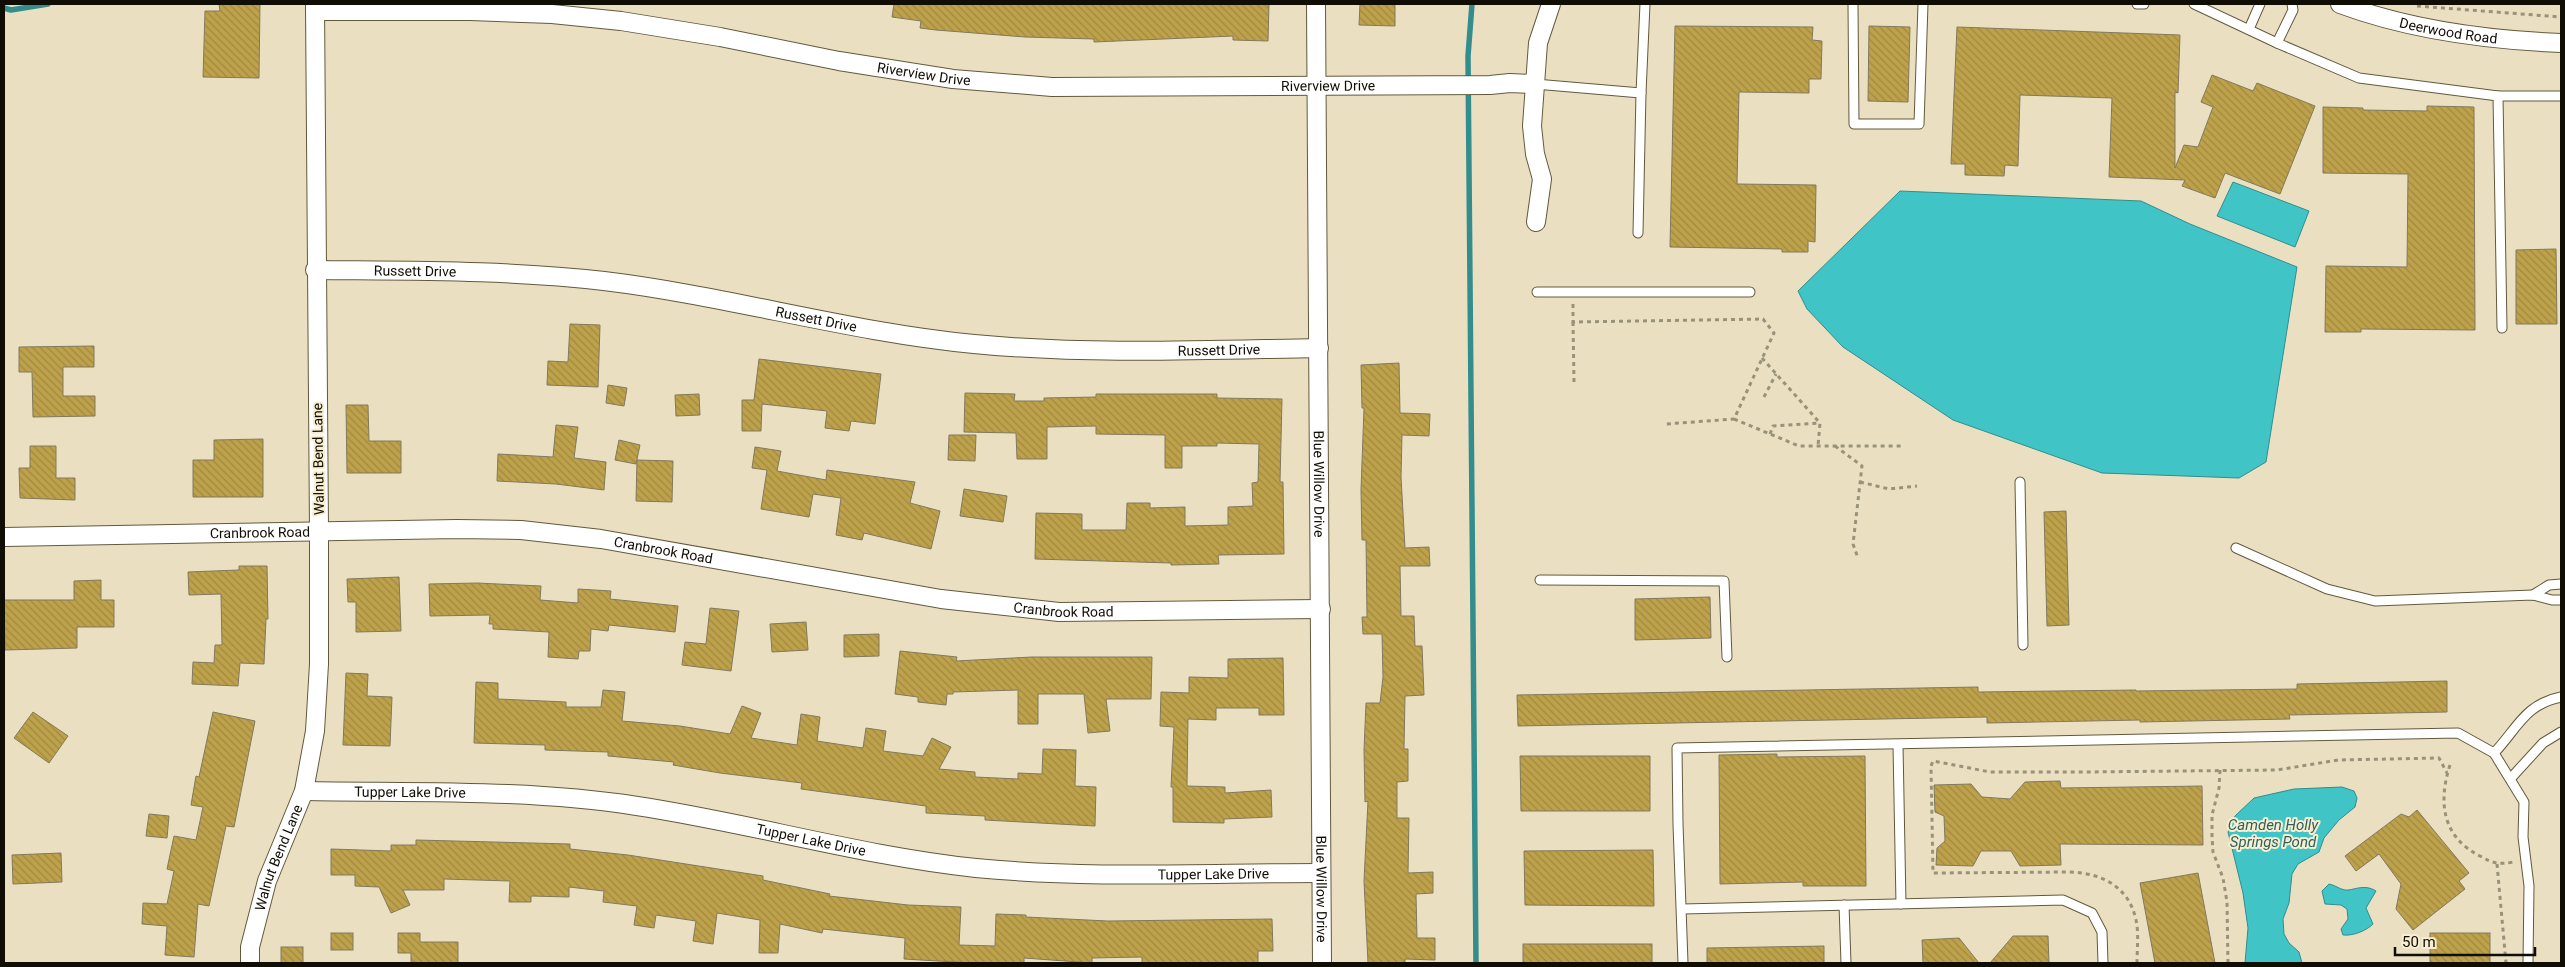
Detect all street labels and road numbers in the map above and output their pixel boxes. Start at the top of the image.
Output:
street label: Deerwood Road [2398,14,2498,46]
street label: Riverview Drive [876,59,971,88]
street label: Riverview Drive [1281,78,1375,94]
street label: Russett Drive [374,262,456,280]
street label: Russett Drive [774,303,858,335]
street label: Russett Drive [1178,341,1260,359]
street label: Walnut Bend Lane [309,403,327,515]
street label: Blue Willow Drive [1311,430,1327,537]
street label: Cranbrook Road [210,524,310,541]
street label: Cranbrook Road [613,533,714,567]
street label: Cranbrook Road [1013,599,1114,620]
street label: Tupper Lake Drive [354,784,466,801]
street label: Walnut Bend Lane [252,802,306,912]
street label: Tupper Lake Drive [755,821,867,859]
street label: Blue Willow Drive [1313,835,1330,942]
street label: Tupper Lake Drive [1158,865,1269,883]

